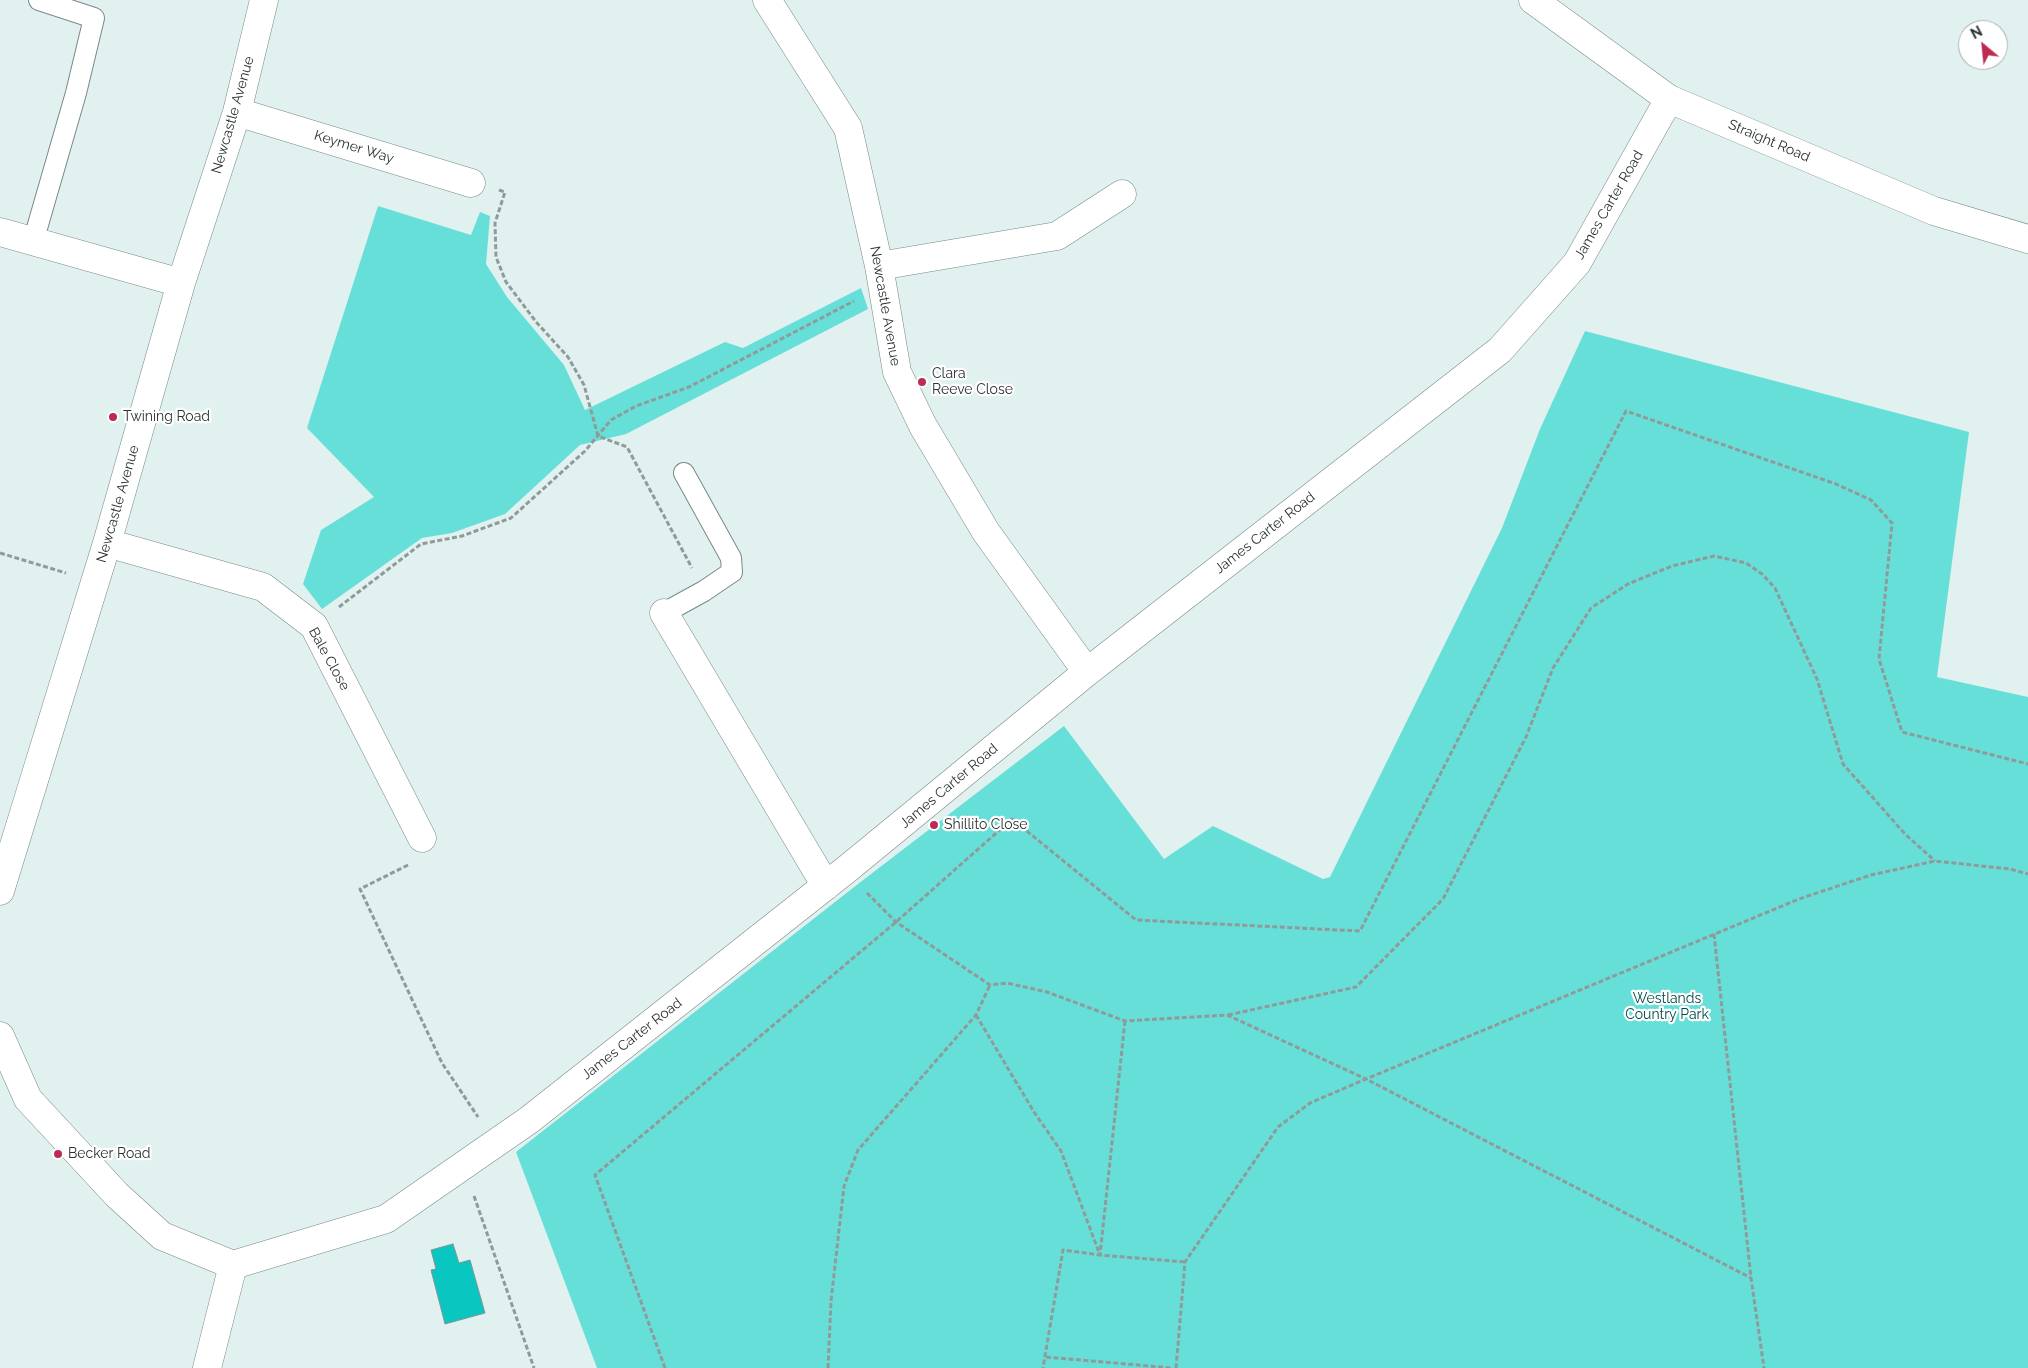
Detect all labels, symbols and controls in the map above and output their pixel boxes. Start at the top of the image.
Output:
north arrow [1958,20,2008,70]
text: N [1968,23,1985,42]
street label: Newcastle Avenue [208,54,258,176]
street label: Straight Road [1726,116,1812,166]
street label: Keymer Way [312,127,396,167]
street label: James Carter Road [1571,148,1647,262]
street label: Newcastle Avenue [866,245,904,367]
place label: Clara Reeve Close [932,366,1013,398]
marker: Clara Reeve Close [916,376,928,388]
place label: Twining Road [123,409,210,425]
marker: Twining Road [107,411,119,423]
street label: Newcastle Avenue [93,443,143,565]
street label: James Carter Road [1211,489,1319,577]
street label: Bale Close [305,625,353,693]
street label: James Carter Road [897,740,1001,832]
place label: Shillito Close [944,817,1028,833]
marker: Shillito Close [928,819,940,831]
park label: Westlands Country Park [1625,991,1709,1024]
street label: James Carter Road [578,995,686,1083]
place label: Becker Road [68,1146,151,1162]
marker: Becker Road [52,1148,64,1160]

